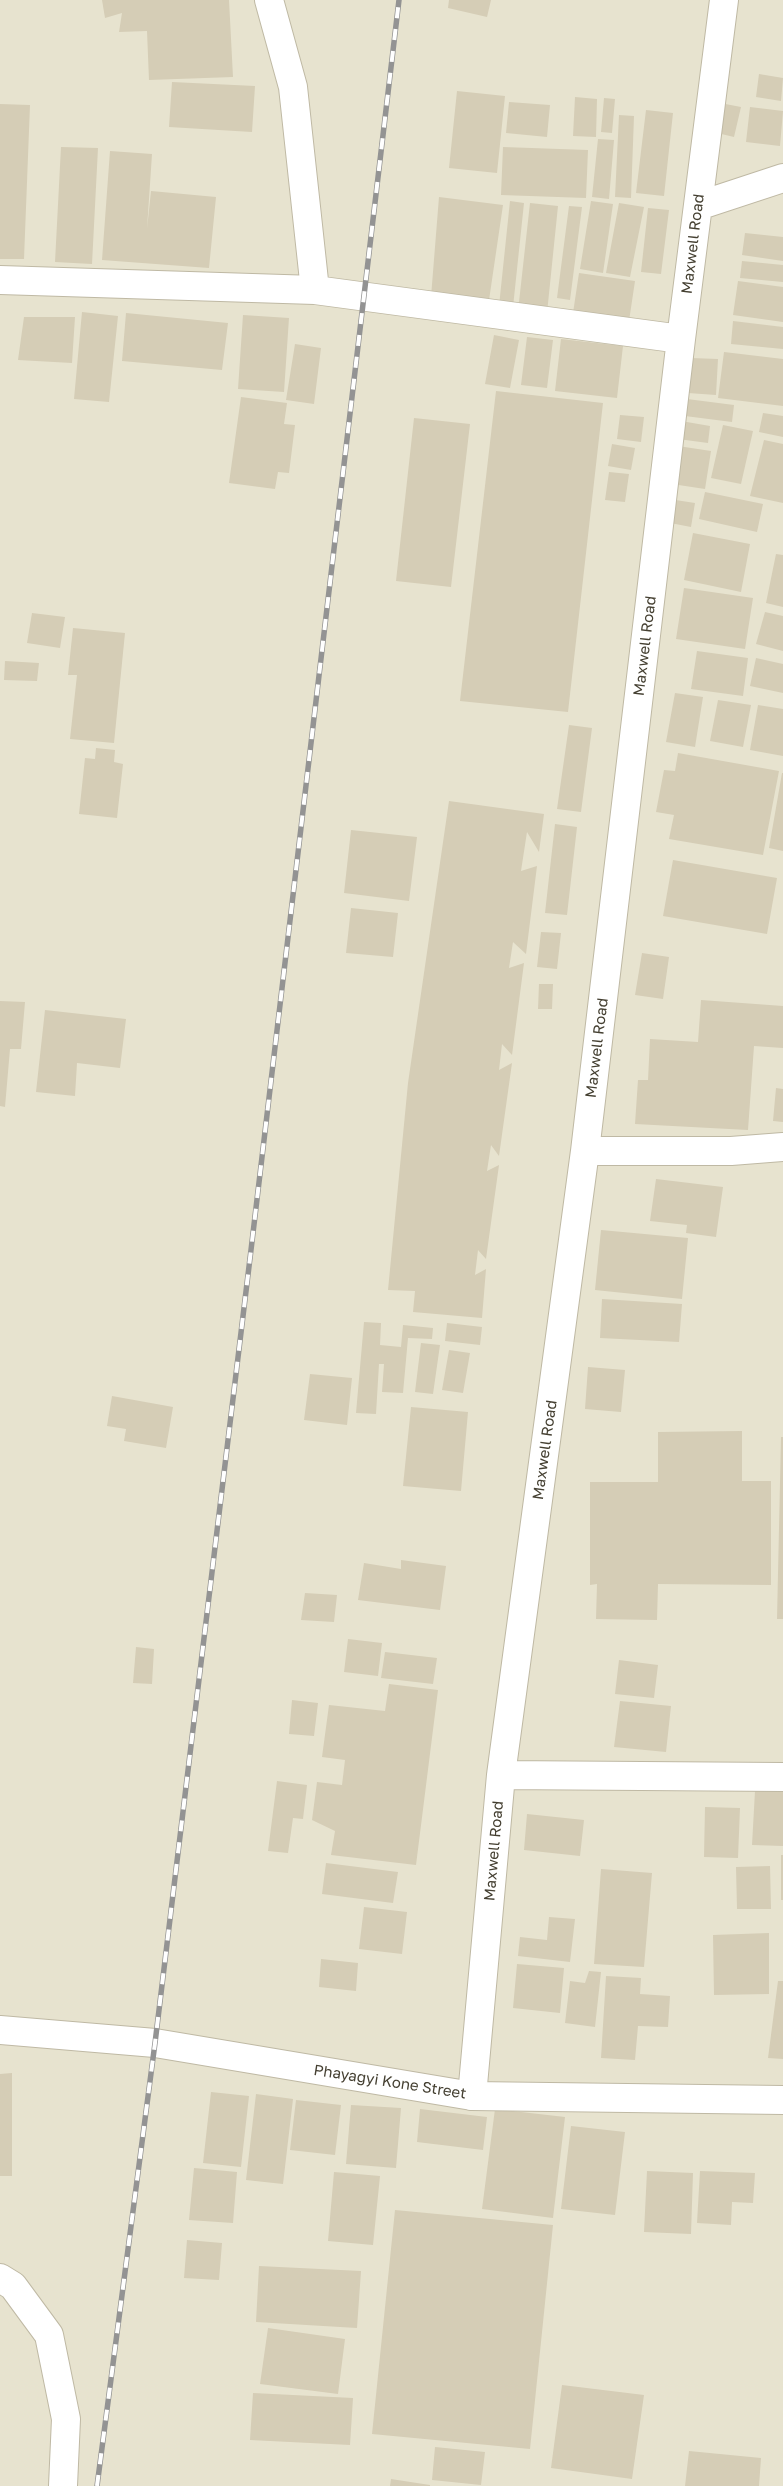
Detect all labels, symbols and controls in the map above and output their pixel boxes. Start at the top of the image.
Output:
street label: Maxwell Road [678,193,708,295]
street label: Maxwell Road [630,595,660,697]
street label: Maxwell Road [582,997,612,1099]
street label: Maxwell Road [529,1399,561,1501]
street label: Maxwell Road [481,1800,507,1902]
street label: Phayagyi Kone Street [312,2061,468,2103]

